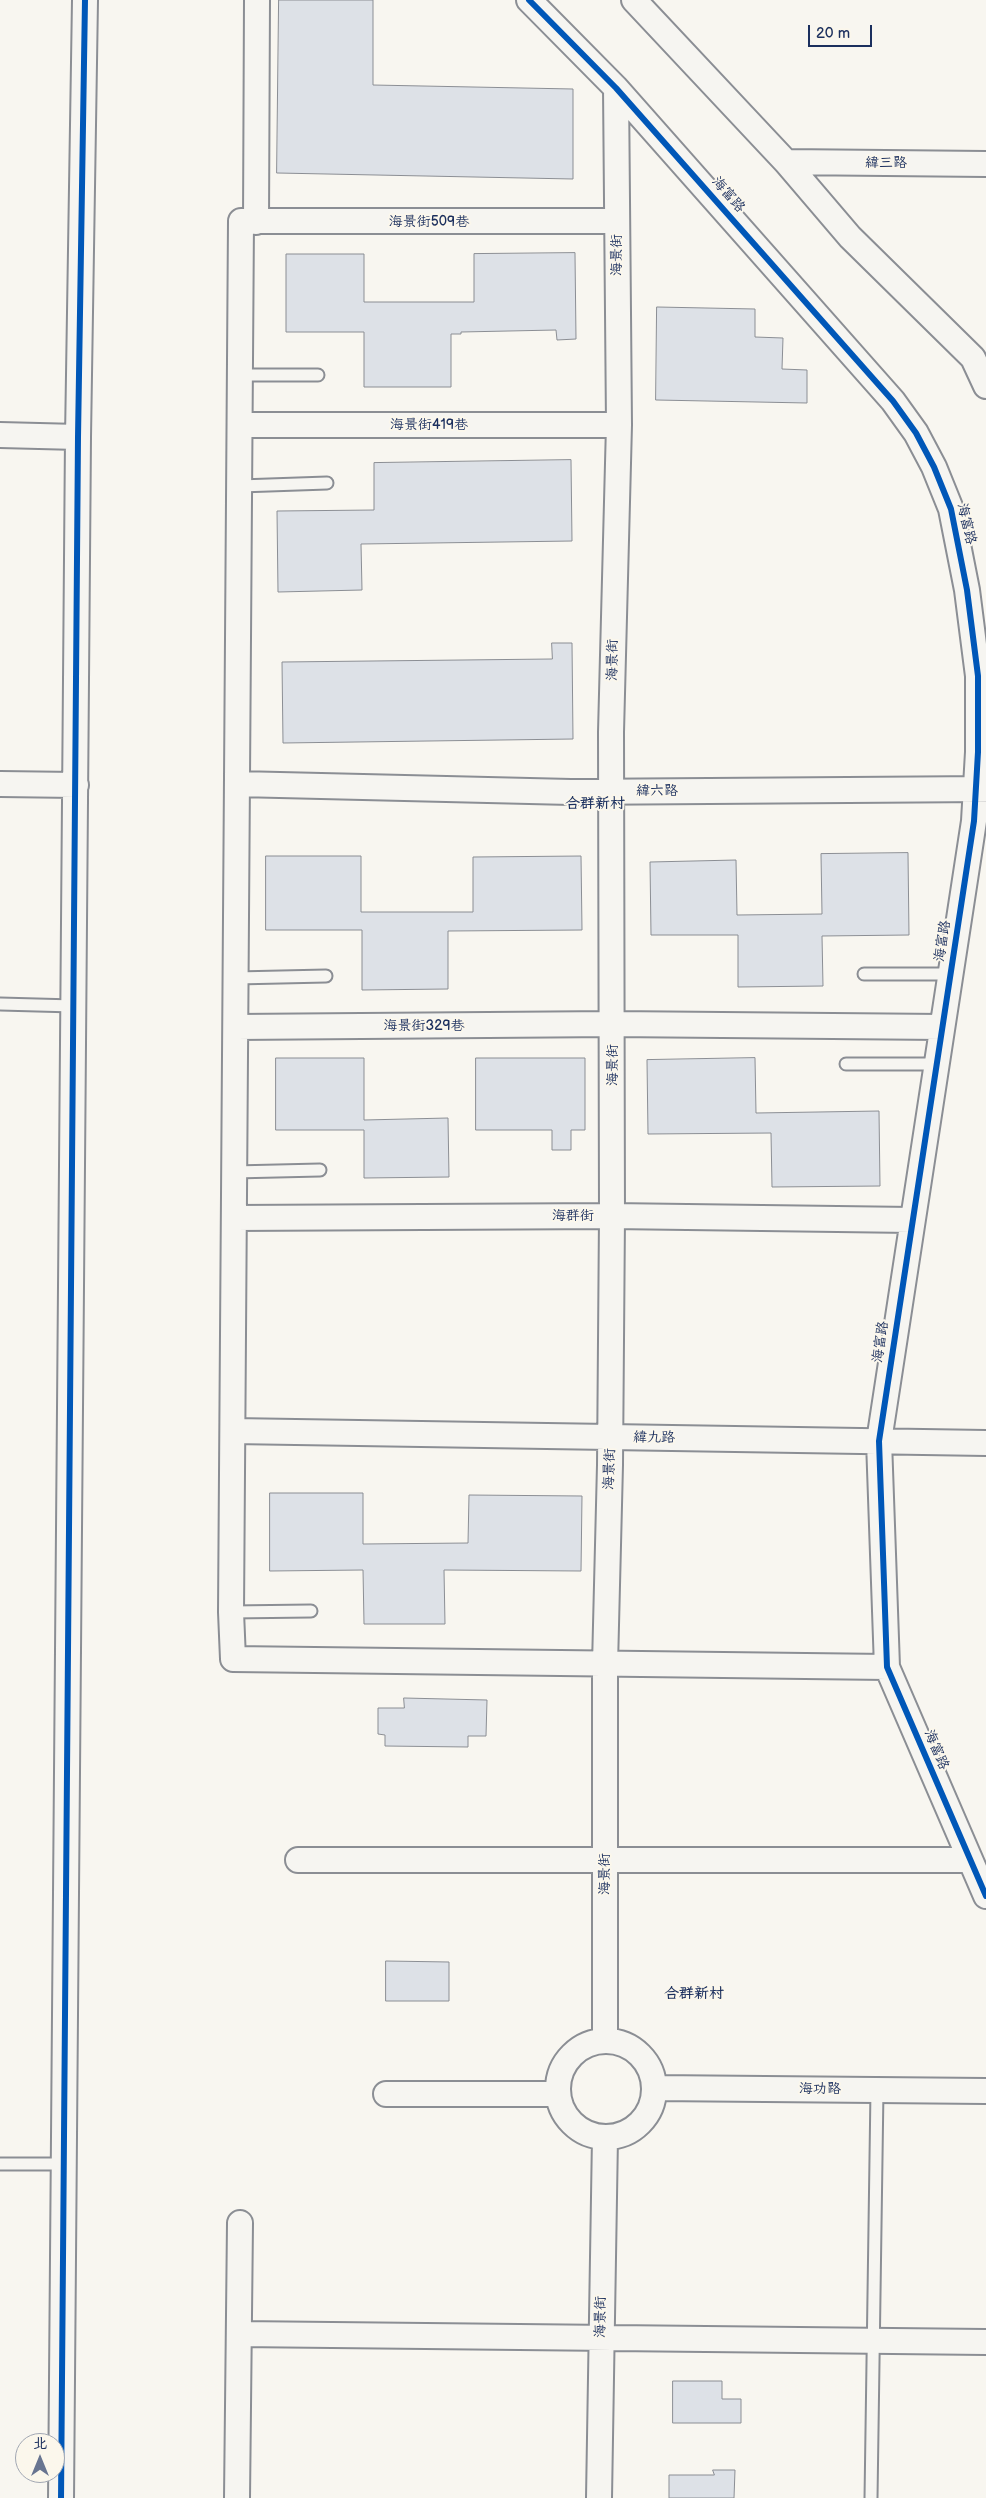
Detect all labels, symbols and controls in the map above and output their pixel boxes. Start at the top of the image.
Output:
scale bar [811,15,875,47]
text: 20 m [816,24,850,43]
street label: 緯三路 [865,155,907,171]
street label: 海富路 [708,174,748,216]
street label: 海景街509巷 [389,214,469,230]
street label: 海景街 [609,234,625,276]
street label: 海景街419巷 [390,417,468,433]
street label: 海富路 [953,502,979,546]
street label: 海景街 [604,639,622,681]
street label: 緯六路 [636,783,678,799]
district label: 合群新村 [565,795,625,813]
street label: 海富路 [931,919,955,963]
street label: 海景街329巷 [384,1018,464,1034]
street label: 海景街 [605,1044,621,1086]
street label: 海群街 [552,1208,594,1224]
street label: 海富路 [870,1320,892,1364]
street label: 緯九路 [633,1429,675,1447]
street label: 海景街 [601,1448,619,1490]
street label: 海富路 [920,1727,952,1773]
street label: 海景街 [597,1853,613,1895]
district label: 合群新村 [664,1985,724,2003]
street label: 海功路 [799,2081,841,2097]
street label: 海景街 [592,2296,610,2338]
north arrow [15,2433,65,2483]
text: 北 [33,2435,47,2452]

